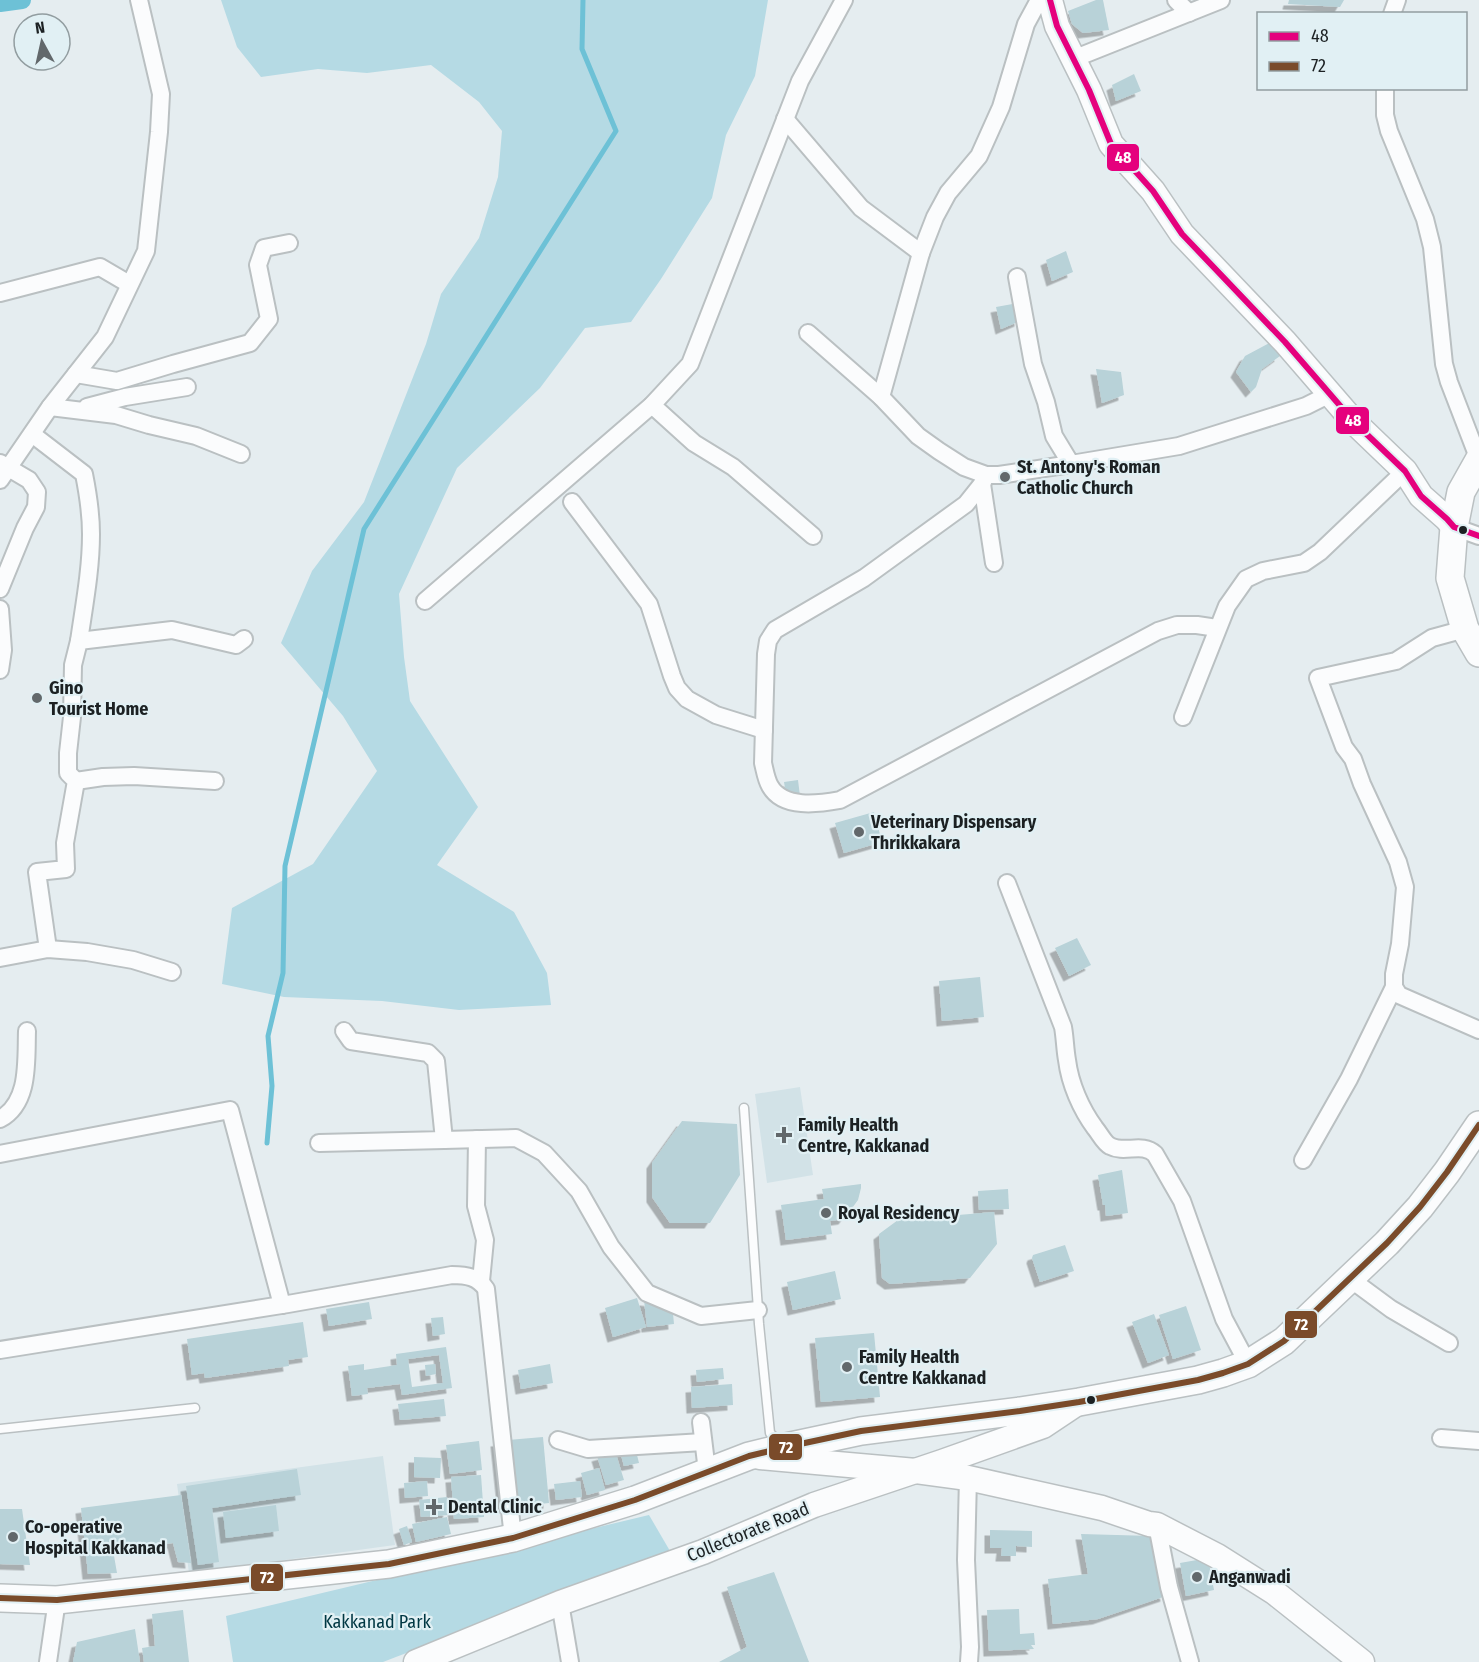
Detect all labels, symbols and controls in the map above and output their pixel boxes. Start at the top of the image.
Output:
north arrow [12,12,72,72]
legend [1257,12,1467,90]
text: N [34,18,46,38]
text: 48 [1311,25,1329,47]
text: 72 [1311,55,1326,77]
line badge: 48 [1106,143,1140,172]
text: 48 [1115,148,1132,167]
line badge: 48 [1335,406,1370,435]
text: 48 [1345,411,1362,430]
place label: St. Antony's Roman Catholic Church [1017,456,1160,499]
marker: St. Antony's Roman Catholic Church [998,470,1012,484]
unlabelled marker [1457,524,1469,536]
place label: Gino Tourist Home [49,677,148,720]
marker: Gino Tourist Home [30,691,44,705]
place label: Veterinary Dispensary Thrikkakara [870,811,1037,854]
marker: Veterinary Dispensary Thrikkakara [852,825,866,839]
place label: Family Health Centre, Kakkanad [798,1114,929,1157]
marker: Family Health Centre, Kakkanad [775,1126,793,1144]
place label: Royal Residency [838,1202,960,1224]
marker: Royal Residency [819,1206,833,1220]
line badge: 72 [1284,1310,1318,1339]
text: 72 [1294,1315,1309,1334]
place label: Family Health Centre Kakkanad [859,1346,986,1389]
marker: Family Health Centre Kakkanad [840,1360,854,1374]
unlabelled marker [1085,1394,1097,1406]
line badge: 72 [768,1433,803,1461]
text: 72 [779,1438,794,1457]
place label: Dental Clinic [448,1496,542,1518]
street label: Collectorate Road [684,1497,812,1567]
marker: Dental Clinic [425,1498,443,1516]
place label: Co-operative Hospital Kakkanad [25,1516,166,1559]
marker: Co-operative Hospital Kakkanad [6,1530,20,1544]
line badge: 72 [250,1563,284,1592]
place label: Anganwadi [1208,1566,1291,1588]
text: 72 [260,1568,275,1587]
marker: Anganwadi [1190,1570,1204,1584]
park label: Kakkanad Park [323,1611,431,1633]

